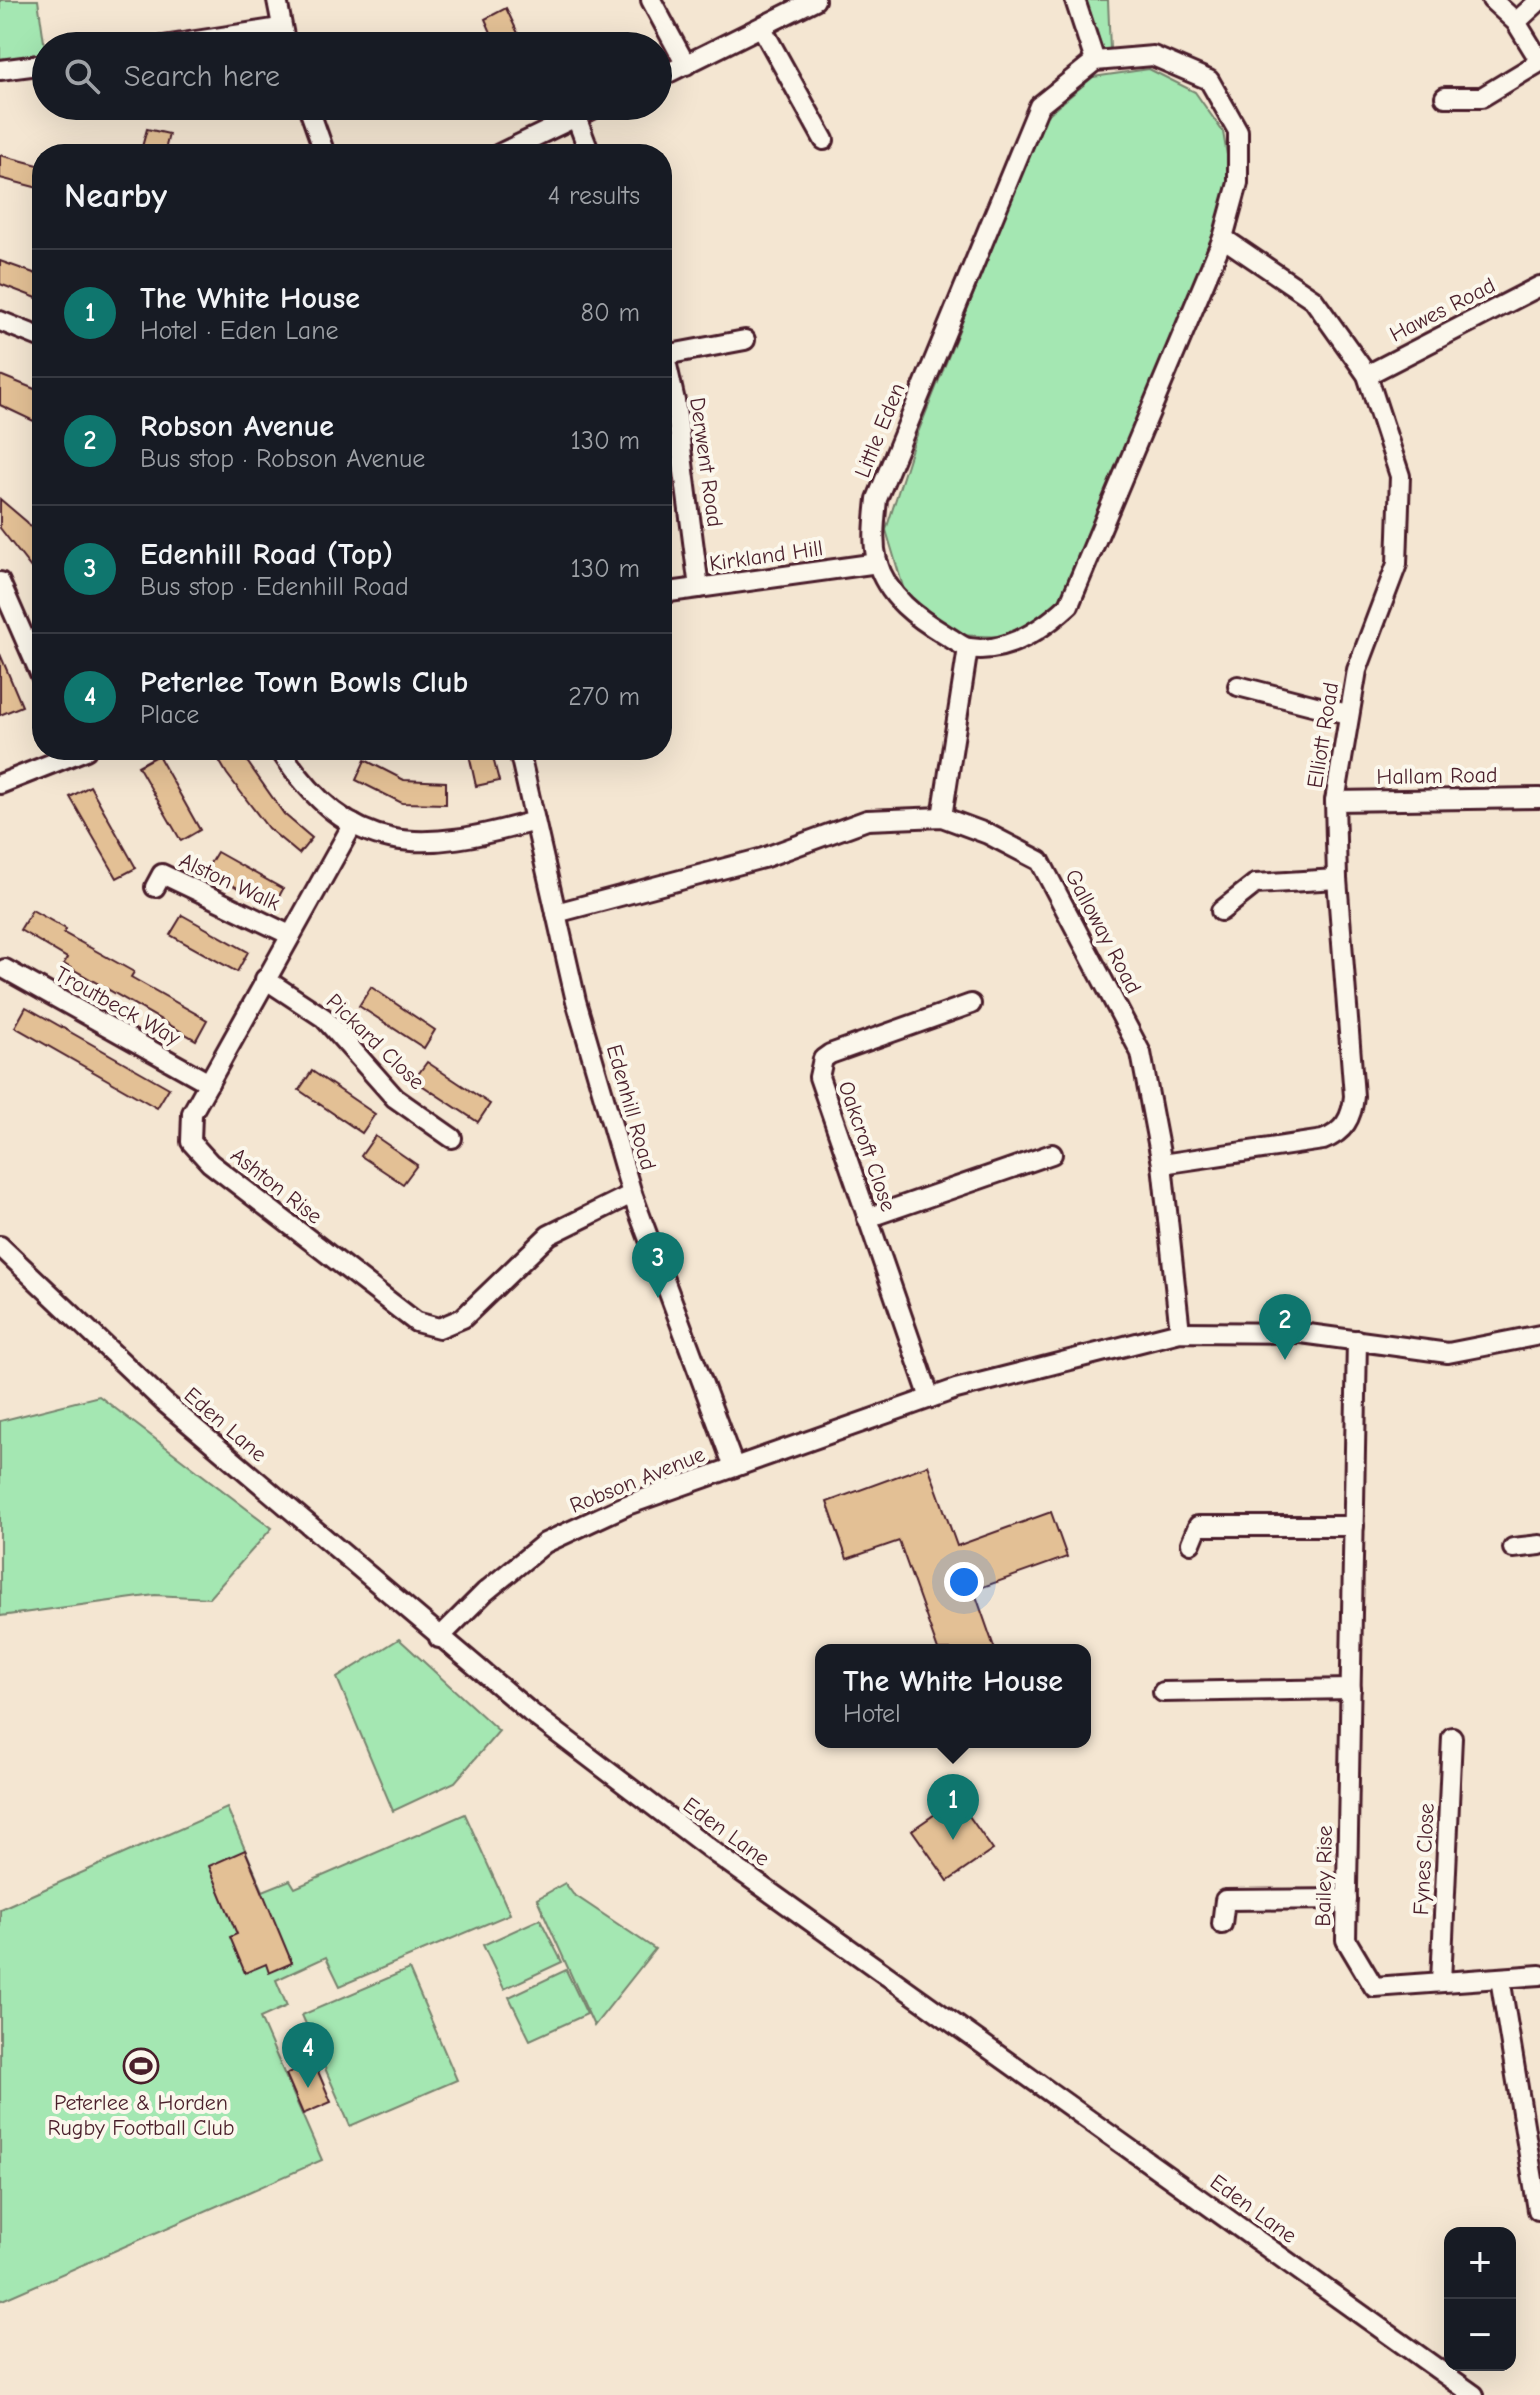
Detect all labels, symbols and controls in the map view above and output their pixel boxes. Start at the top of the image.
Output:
search box [32,32,672,120]
icon: search [60,54,104,98]
text: Search here [124,59,280,94]
text: Nearby [64,176,167,216]
text: 4 results [548,181,640,211]
street label: Hawes Road [1385,272,1500,348]
text: The White House [140,281,360,316]
text: 1 [85,298,95,328]
text: 80 m [581,298,640,328]
text: Hotel · Eden Lane [140,316,339,346]
street label: Little Eden [849,379,911,482]
street label: Derwent Road [684,396,728,529]
text: Robson Avenue [140,409,334,444]
text: 2 [84,426,96,456]
text: 130 m [571,426,640,456]
text: Bus stop · Robson Avenue [140,444,425,474]
street label: Kirkland Hill [708,535,825,577]
text: Edenhill Road (Top) [140,537,393,572]
text: 3 [84,554,96,584]
text: 130 m [571,554,640,584]
text: Bus stop · Edenhill Road [140,572,409,602]
text: Peterlee Town Bowls Club [140,665,468,700]
street label: Elliott Road [1302,680,1344,790]
text: 4 [84,682,96,712]
text: 270 m [568,682,640,712]
text: Place [140,700,199,730]
street label: Hallam Road [1376,762,1498,790]
street label: Alston Walk [175,847,284,917]
street label: Galloway Road [1059,865,1147,998]
street label: Troutbeck Way [50,961,185,1051]
street label: Pickard Close [321,988,430,1095]
street label: Edenhill Road [601,1042,661,1173]
street label: Oakcroft Close [833,1078,901,1215]
street label: Ashton Rise [226,1142,327,1230]
pin: 3 [632,1232,684,1298]
pin: 2 [1259,1294,1311,1360]
street label: Eden Lane [179,1382,272,1468]
street label: Robson Avenue [566,1441,709,1519]
your location [944,1562,984,1602]
popup [815,1644,1091,1748]
text: The White House [843,1664,1063,1699]
text: Hotel [843,1699,901,1729]
pin: 1 [927,1774,979,1840]
street label: Eden Lane [678,1792,775,1872]
street label: Fynes Close [1408,1802,1440,1916]
street label: Bailey Rise [1310,1825,1338,1927]
pin: 4 [282,2022,334,2088]
sports icon: Peterlee & Horden Rugby Football Club [122,2047,160,2085]
place label: Peterlee & Horden Rugby Football Club [47,2090,235,2141]
street label: Eden Lane [1205,2169,1302,2249]
map controls [1444,2227,1516,2371]
button: + [1444,2227,1516,2299]
button: − [1444,2299,1516,2371]

